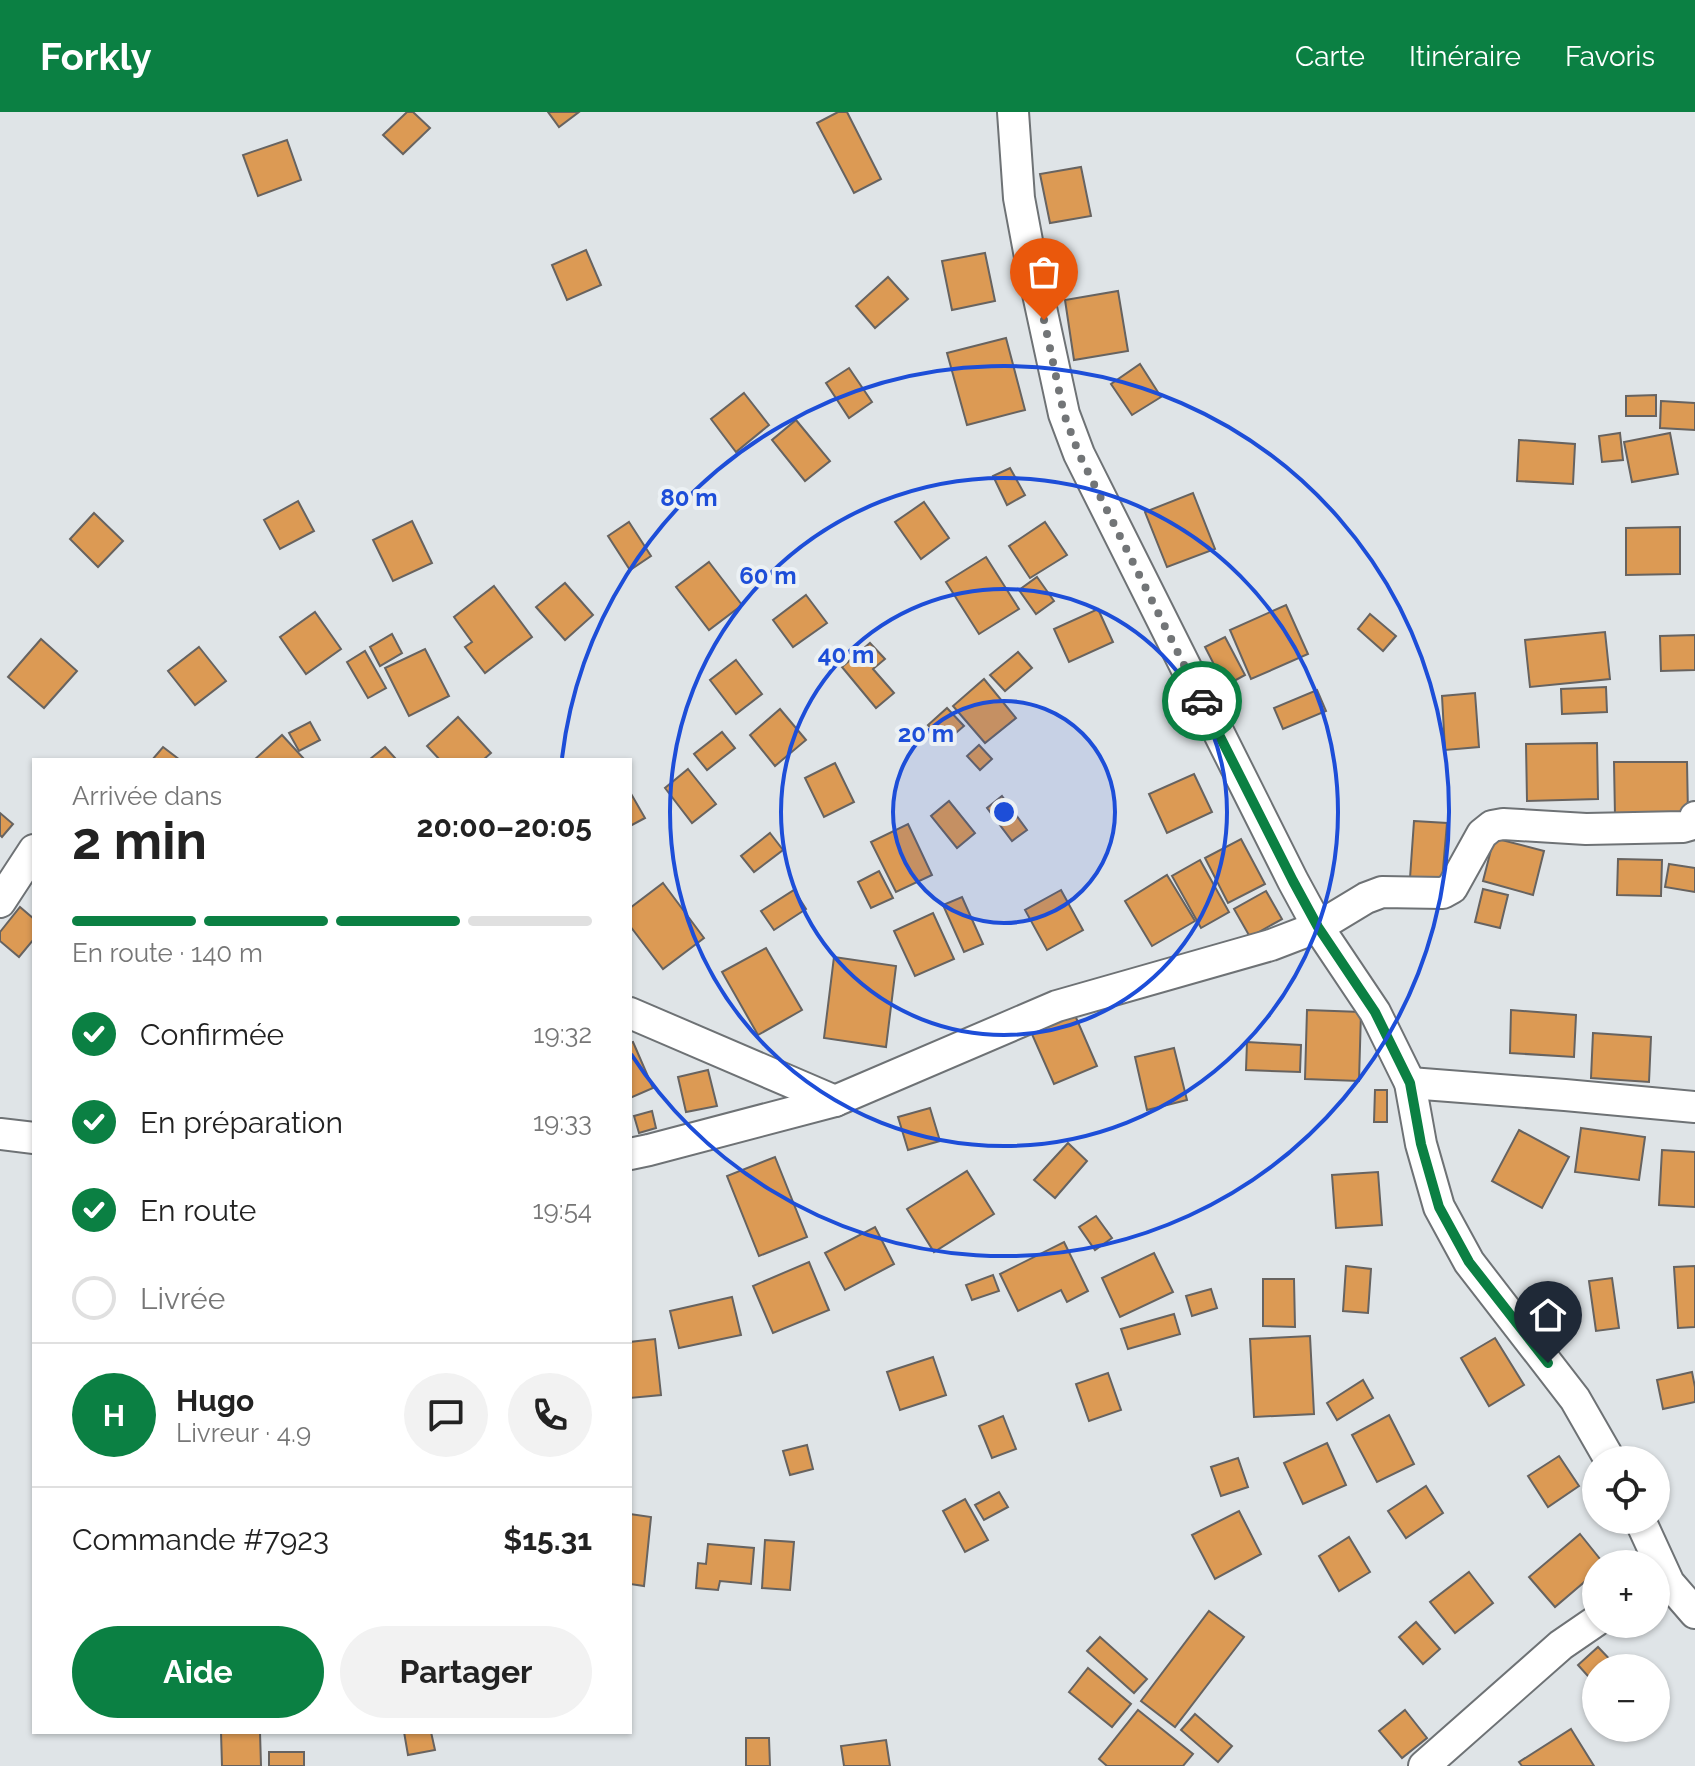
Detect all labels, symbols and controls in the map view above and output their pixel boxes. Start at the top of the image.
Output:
text: Forkly [40,34,152,79]
text: Carte [1295,40,1365,73]
text: Itinéraire [1409,40,1521,73]
text: Favoris [1565,40,1655,73]
pin [1010,238,1078,320]
icon: bag [1022,250,1066,294]
text: 80 m [660,483,718,512]
text: 60 m [739,561,797,590]
text: 40 m [818,640,874,669]
courier [1162,661,1242,741]
icon: car [1180,679,1224,723]
text: 20 m [898,719,954,748]
text: Arrivée dans [72,781,222,811]
centre of rings [990,798,1018,826]
text: 20:00–20:05 [417,809,592,844]
text: 2 min [72,810,207,871]
text: En route · 140 m [72,938,263,968]
icon: check [72,1012,116,1056]
text: Confirmée [140,1017,284,1052]
text: 19:32 [533,1019,592,1049]
icon: check [72,1100,116,1144]
text: En préparation [140,1105,343,1140]
text: 19:33 [533,1107,592,1137]
icon: check [72,1188,116,1232]
text: En route [140,1193,256,1228]
text: 19:54 [532,1195,592,1225]
text: Livrée [140,1281,225,1316]
pin [1514,1281,1582,1363]
icon: home [1526,1293,1570,1337]
button: chat [404,1373,488,1457]
button: phone [508,1373,592,1457]
text: Hugo [176,1383,254,1418]
text: H [103,1398,125,1433]
text: Livreur · 4.9 [176,1418,311,1448]
map controls [1582,1446,1670,1742]
button: locate [1582,1446,1670,1534]
text: Commande #7923 [72,1522,329,1557]
text: $15.31 [503,1522,592,1557]
button: + [1582,1550,1670,1638]
button: Aide [72,1626,324,1718]
button: Partager [340,1626,592,1718]
button: − [1582,1654,1670,1742]

